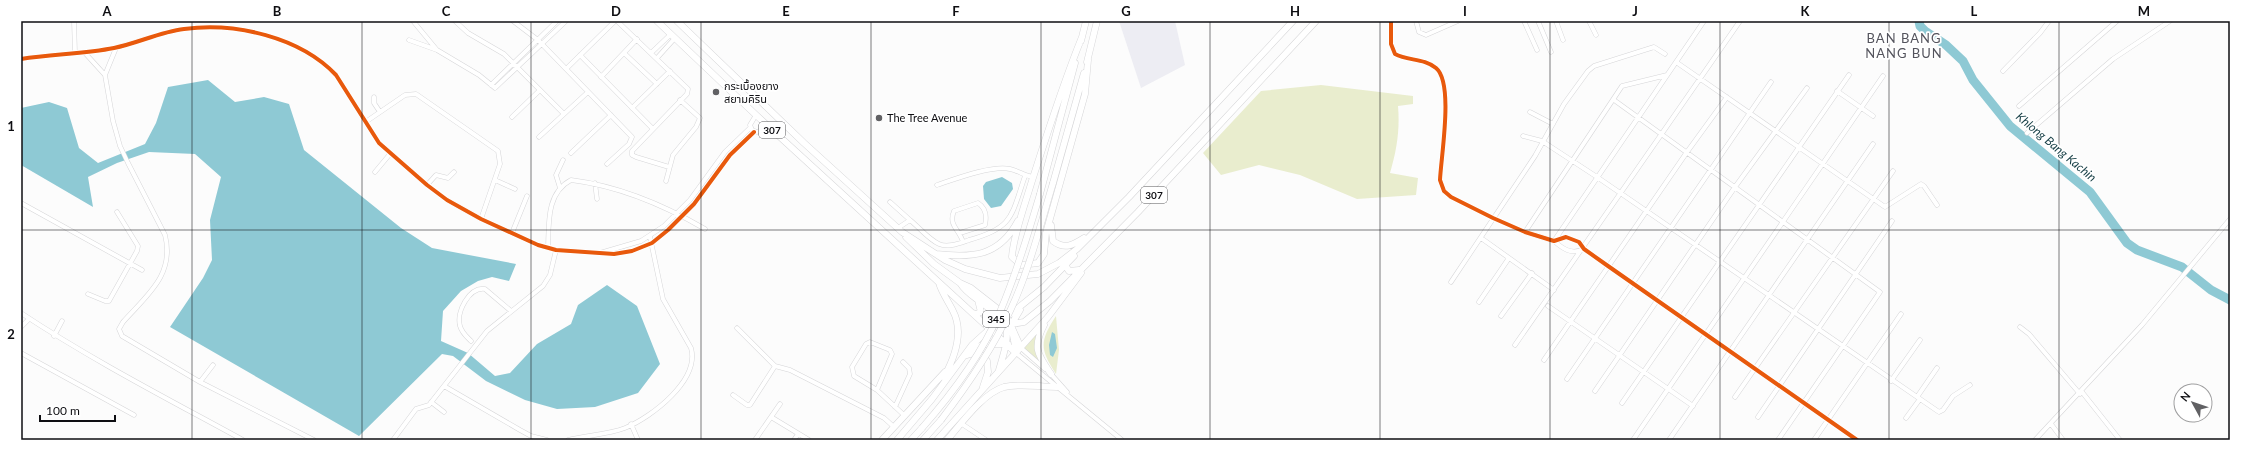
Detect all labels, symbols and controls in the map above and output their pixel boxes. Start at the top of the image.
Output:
text: A [101,3,112,19]
text: B [273,3,282,19]
text: C [442,3,451,19]
text: D [611,3,621,19]
text: E [782,3,790,19]
text: F [952,3,960,19]
text: G [1121,3,1131,19]
text: H [1290,3,1300,19]
text: I [1463,3,1467,19]
text: J [1632,3,1638,19]
text: K [1801,3,1811,19]
text: L [1971,3,1978,19]
text: M [2138,3,2150,19]
district label: BAN BANG NANG BUN [1865,30,1943,61]
place label: กระเบื้องยาง สยามคิริน [724,78,779,105]
marker: กระเบื้องยาง สยามคิริน [711,87,721,97]
water label: Khlong Bang Kachin [2013,109,2099,185]
place label: The Tree Avenue [887,111,968,124]
marker: The Tree Avenue [874,113,884,123]
text: 1 [7,118,15,134]
road number: 307 [759,122,785,138]
road number: 307 [1141,187,1167,203]
road number: 345 [983,311,1009,327]
text: 2 [7,326,15,342]
north arrow [2173,383,2213,423]
text: N [2177,389,2193,404]
scale bar [40,397,115,423]
text: 100 m [46,403,80,418]

